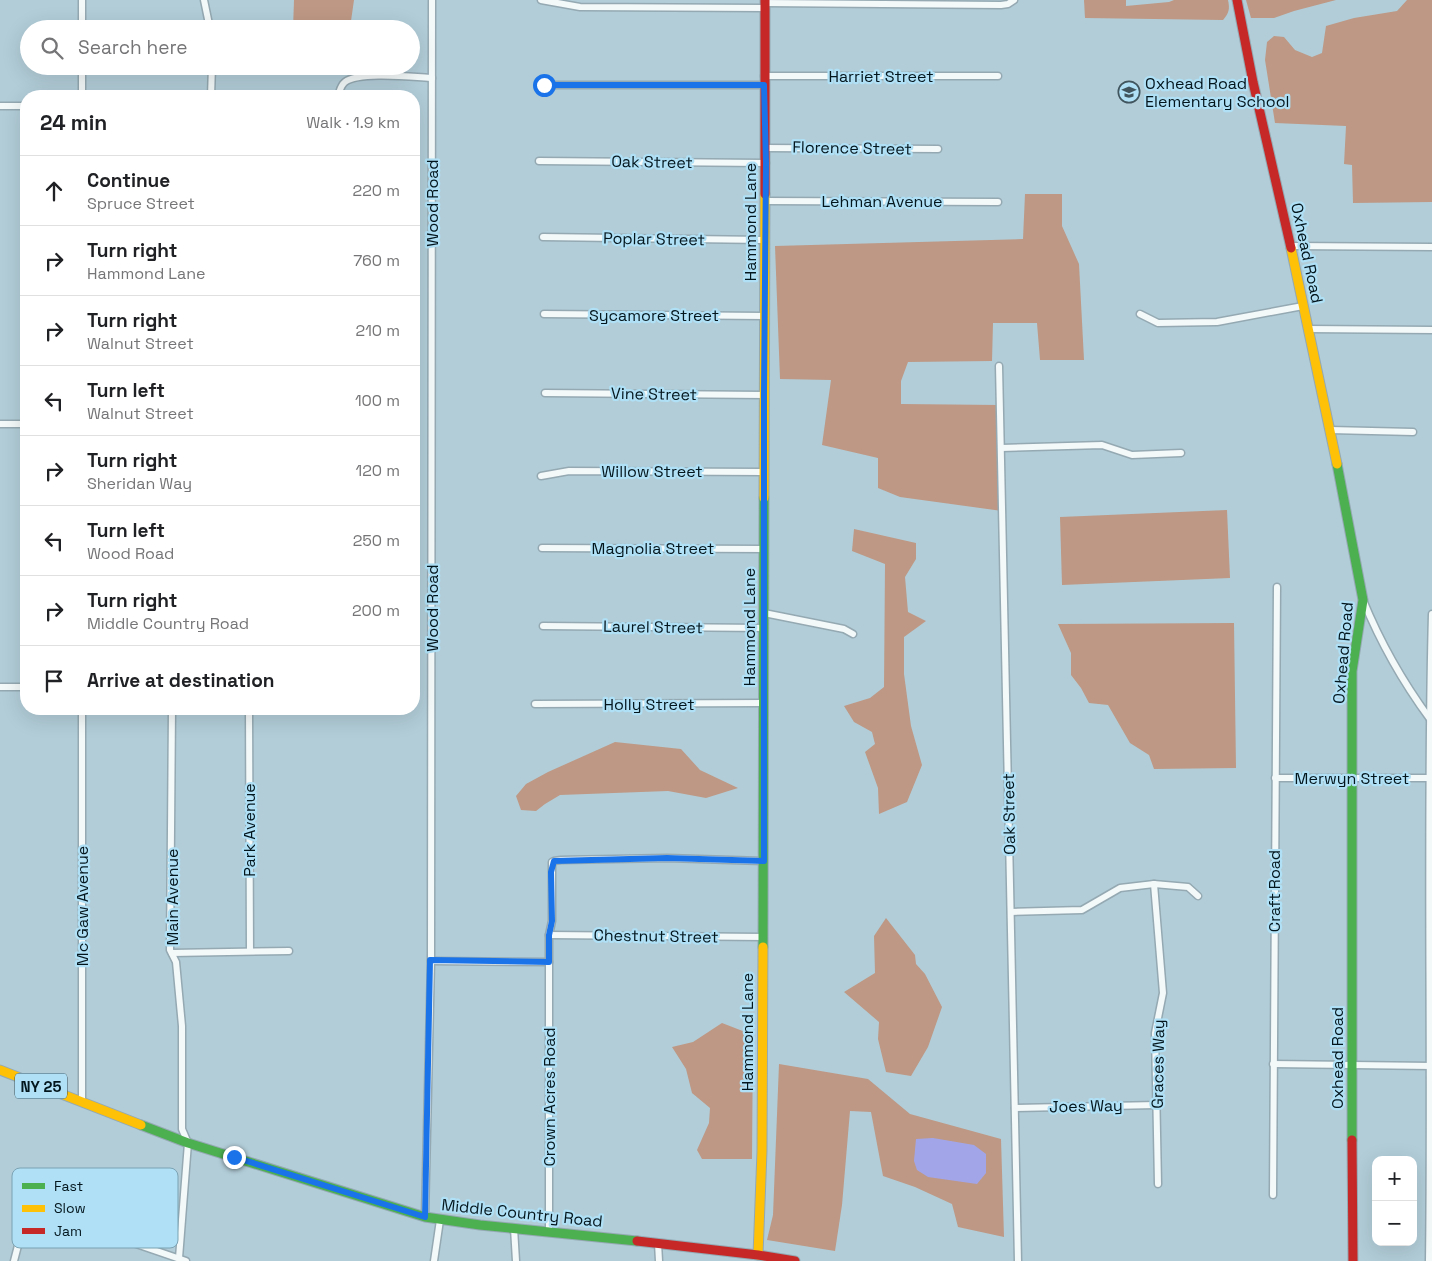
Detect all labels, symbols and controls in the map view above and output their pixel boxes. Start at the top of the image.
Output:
search box [20,20,420,75]
icon: search [38,34,66,62]
text: Search here [78,35,188,60]
street label: Harriet Street [828,66,934,87]
place label: Oxhead Road Elementary School [1145,73,1290,112]
route start [533,74,556,97]
school or university icon: Oxhead Road Elementary School [1117,80,1141,104]
text: 24 min [40,109,107,136]
text: Walk · 1.9 km [306,112,400,133]
street label: Florence Street [792,136,912,160]
street label: Oak Street [611,151,693,173]
street label: Wood Road [422,159,443,247]
street label: Hammond Lane [740,163,761,281]
text: Continue [87,168,170,193]
icon: ahead [40,177,68,205]
text: 220 m [353,180,400,201]
street label: Lehman Avenue [821,191,943,212]
text: Spruce Street [87,193,195,214]
street label: Oxhead Road [1286,201,1328,305]
street label: Poplar Street [603,228,705,250]
text: Turn right [87,238,177,263]
icon: right [40,247,68,275]
text: 760 m [353,250,400,271]
text: Hammond Lane [87,263,206,284]
street label: Sycamore Street [589,305,719,326]
text: Turn right [87,308,177,333]
icon: right [40,317,68,345]
text: 210 m [356,320,400,341]
text: Walnut Street [87,333,194,354]
text: Turn left [87,378,165,403]
street label: Vine Street [611,383,697,405]
icon: left [40,387,68,415]
text: 100 m [355,390,400,411]
text: Walnut Street [87,403,194,424]
text: Turn right [87,448,177,473]
icon: right [40,457,68,485]
text: 120 m [356,460,400,481]
street label: Willow Street [601,461,703,482]
text: Sheridan Way [87,473,192,494]
text: Turn left [87,518,165,543]
icon: left [40,527,68,555]
text: 250 m [353,530,400,551]
street label: Magnolia Street [592,538,714,559]
text: Wood Road [87,543,174,564]
street label: Wood Road [422,564,443,652]
street label: Hammond Lane [739,568,760,686]
text: Turn right [87,588,177,613]
icon: right [40,597,68,625]
text: 200 m [352,600,400,621]
street label: Oxhead Road [1328,601,1358,705]
text: Middle Country Road [87,613,249,634]
street label: Laurel Street [603,616,703,638]
icon: arrive [40,667,68,695]
text: Arrive at destination [87,668,275,693]
street label: Holly Street [603,694,695,715]
street label: Merwyn Street [1295,768,1409,789]
street label: Oak Street [998,773,1020,855]
street label: Park Avenue [239,783,260,877]
street label: Mc Gaw Avenue [72,846,93,966]
street label: Main Avenue [162,848,183,946]
street label: Craft Road [1264,850,1285,932]
street label: Chestnut Street [593,924,719,948]
street label: Hammond Lane [737,973,758,1091]
street label: Oxhead Road [1327,1007,1348,1109]
street label: Graces Way [1147,1019,1169,1109]
street label: Crown Acres Road [539,1028,560,1166]
road number: NY 25 [15,1074,67,1098]
street label: Joes Way [1049,1095,1123,1117]
route end [223,1146,246,1169]
map controls [1372,1156,1417,1246]
button: + [1372,1156,1417,1201]
legend [12,1168,178,1248]
text: Fast [54,1177,83,1195]
street label: Middle Country Road [440,1194,604,1232]
text: Slow [54,1199,86,1217]
button: − [1372,1201,1417,1246]
text: Jam [54,1222,82,1240]

